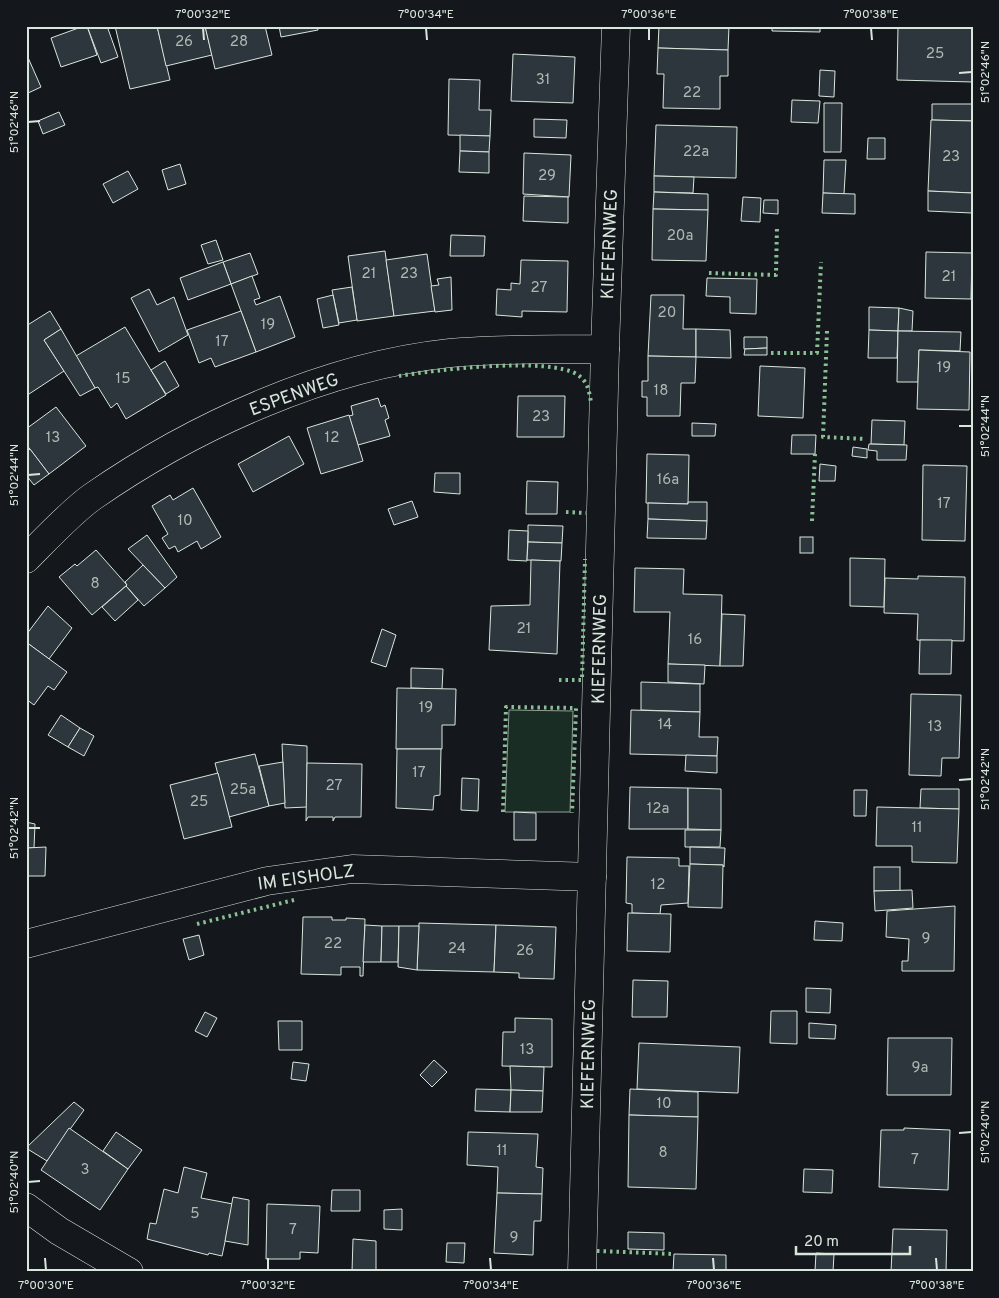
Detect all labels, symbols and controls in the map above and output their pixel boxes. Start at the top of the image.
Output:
text: 7°00'32"E [175,7,231,23]
text: 7°00'34"E [398,7,454,23]
text: 7°00'36"E [621,7,677,23]
text: 7°00'38"E [843,7,899,23]
house number: 26 [175,33,193,52]
house number: 28 [230,33,248,52]
text: 51°02'46"N [978,41,994,103]
house number: 25 [926,45,944,64]
house number: 31 [536,71,550,90]
house number: 22 [683,84,701,103]
text: 51°02'46"N [7,91,23,153]
house number: 22a [683,143,709,162]
house number: 23 [942,148,960,167]
house number: 29 [538,167,556,186]
street label: KIEFERNWEG [597,188,624,300]
house number: 20a [667,227,693,246]
house number: 21 [362,265,376,284]
house number: 23 [400,265,418,284]
house number: 21 [942,268,956,287]
house number: 27 [531,279,548,298]
house number: 20 [658,304,676,323]
house number: 19 [261,316,275,335]
house number: 17 [215,333,229,352]
house number: 19 [937,359,951,378]
street label: ESPENWEG [247,369,342,422]
house number: 15 [116,370,130,389]
house number: 18 [654,382,668,401]
text: 51°02'44"N [978,395,994,457]
house number: 23 [532,408,550,427]
house number: 13 [46,429,60,448]
house number: 12 [325,429,339,448]
text: 51°02'44"N [7,444,23,506]
house number: 16a [657,471,679,490]
house number: 17 [937,495,951,514]
house number: 10 [177,512,193,531]
house number: 8 [90,575,100,594]
street label: KIEFERNWEG [588,594,613,704]
house number: 21 [517,620,531,639]
house number: 16 [688,631,702,650]
house number: 19 [419,699,433,718]
house number: 14 [658,716,672,735]
house number: 13 [928,718,942,737]
text: 51°02'42"N [978,748,994,810]
house number: 17 [412,764,426,783]
house number: 27 [326,777,343,796]
house number: 25a [230,781,256,800]
house number: 25 [190,793,208,812]
text: 51°02'42"N [7,797,23,859]
house number: 12a [647,800,669,819]
house number: 11 [911,819,923,838]
street label: IM EISHOLZ [256,860,356,897]
house number: 12 [651,876,665,895]
house number: 9 [922,930,930,949]
house number: 22 [324,935,342,954]
house number: 24 [448,940,466,959]
house number: 26 [516,942,534,961]
street label: KIEFERNWEG [577,999,602,1109]
house number: 13 [520,1041,534,1060]
house number: 9a [912,1059,928,1078]
house number: 10 [656,1095,672,1114]
text: 51°02'40"N [978,1101,994,1163]
house number: 11 [496,1142,508,1161]
house number: 8 [658,1144,668,1163]
text: 51°02'40"N [7,1151,23,1213]
house number: 7 [911,1151,919,1170]
house number: 3 [80,1161,90,1180]
house number: 5 [190,1205,200,1224]
house number: 7 [289,1221,297,1240]
scale bar [796,1223,910,1255]
house number: 9 [510,1229,518,1248]
text: 20 m [804,1233,839,1252]
text: 7°00'30"E [18,1278,74,1294]
text: 7°00'32"E [240,1278,296,1294]
text: 7°00'34"E [463,1278,519,1294]
text: 7°00'36"E [686,1278,742,1294]
text: 7°00'38"E [909,1278,965,1294]

